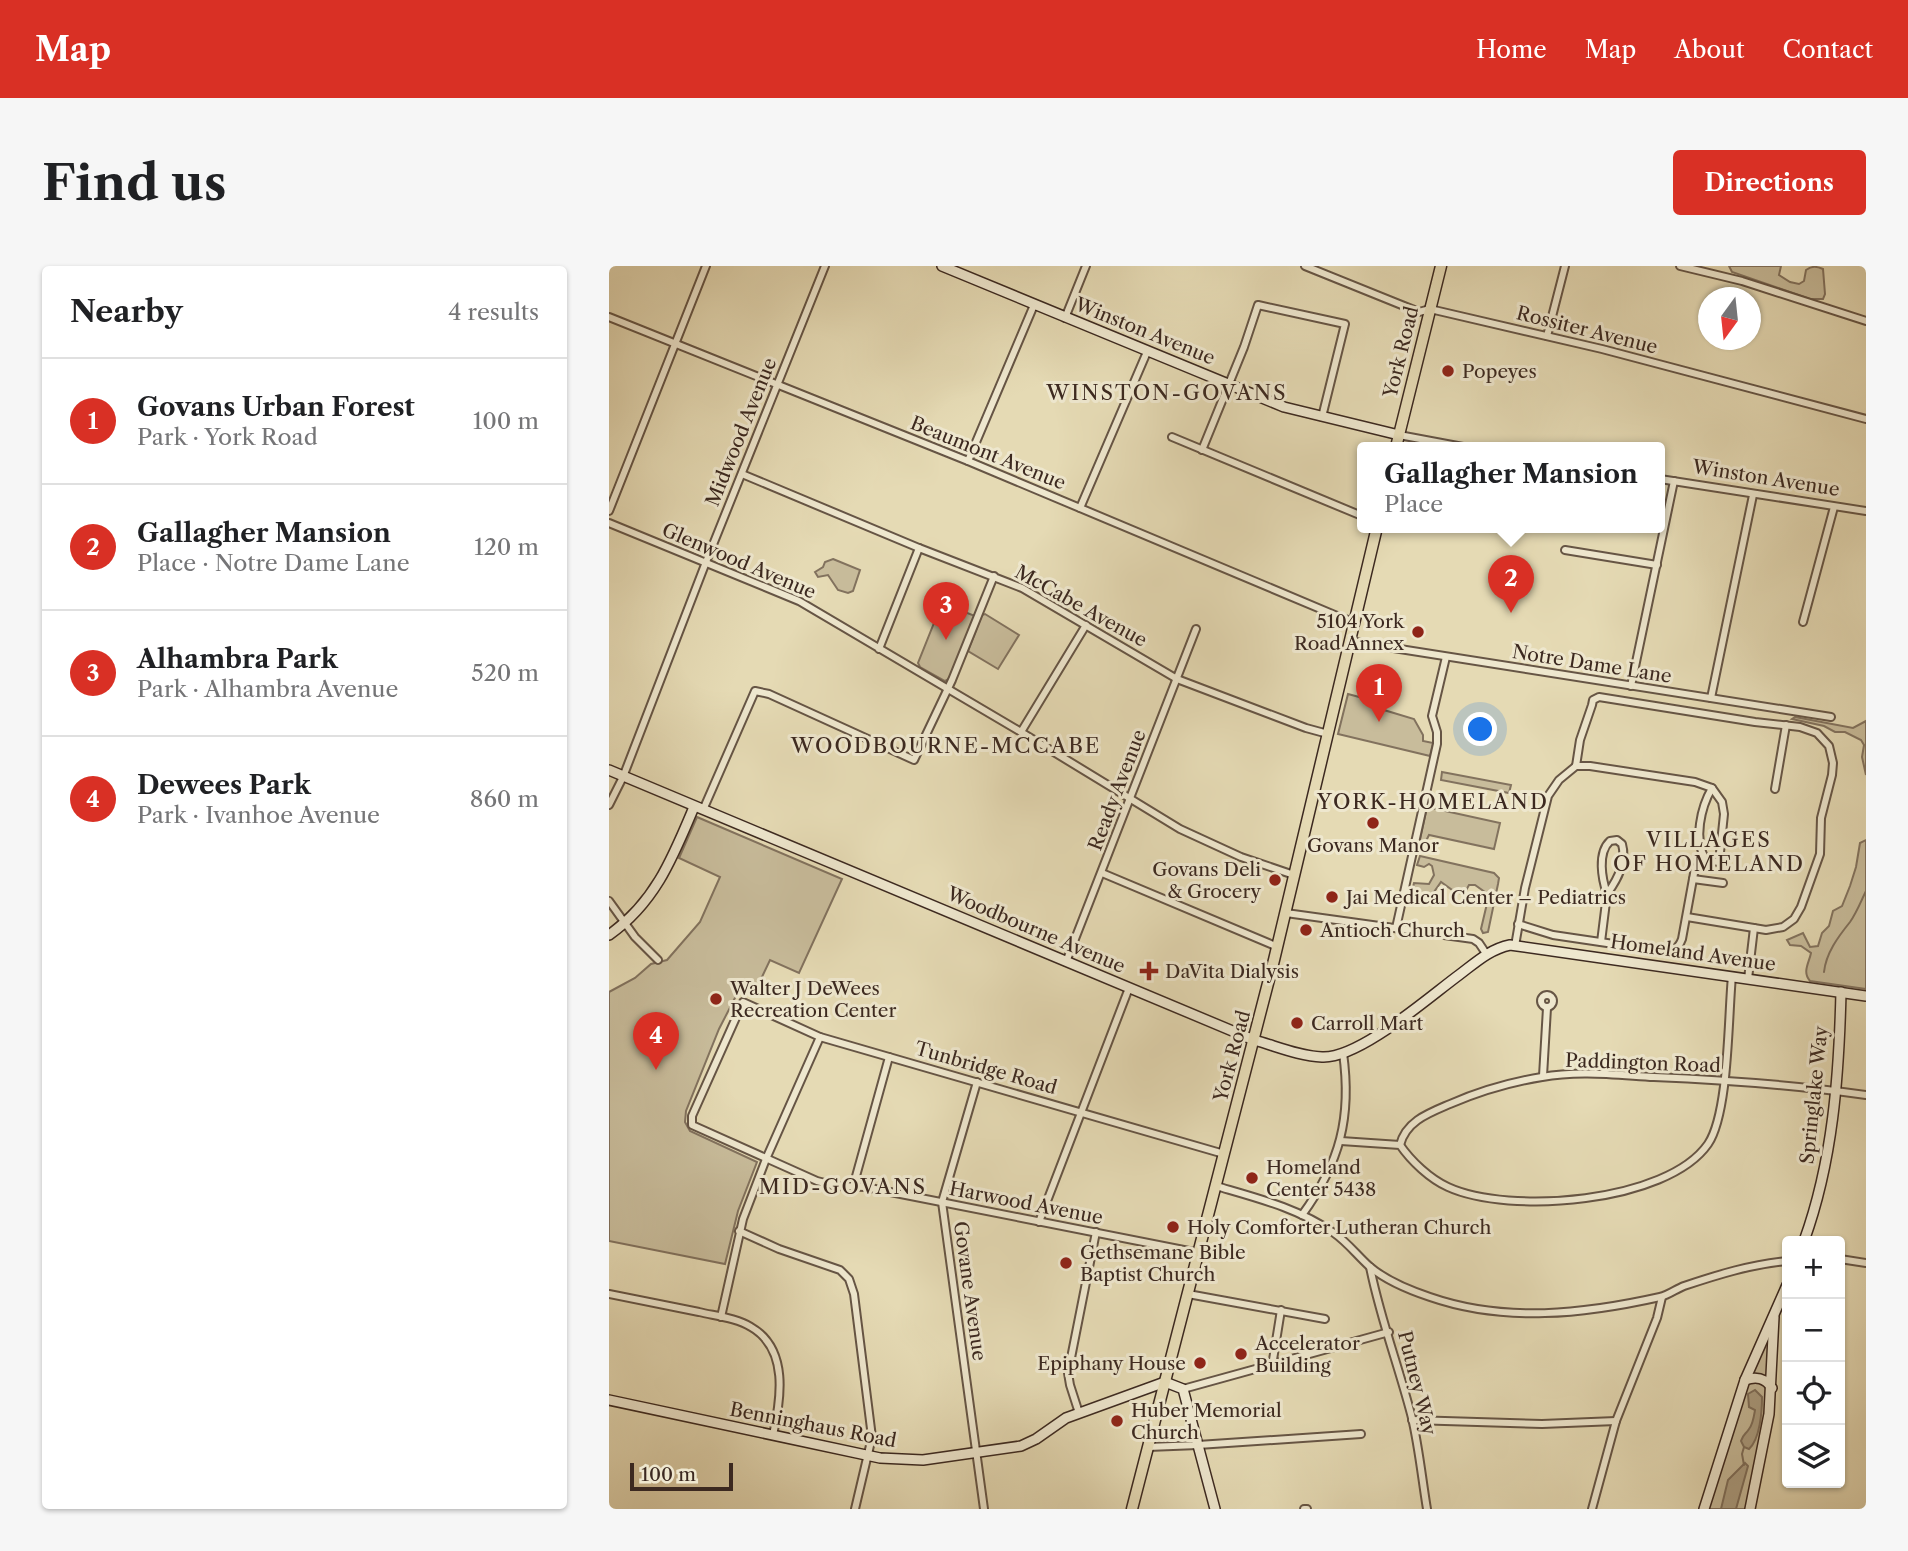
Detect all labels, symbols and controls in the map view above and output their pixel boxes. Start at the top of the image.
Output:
text: Map [35,29,111,70]
text: Home [1476,35,1547,64]
text: Map [1585,35,1636,64]
text: About [1674,35,1745,64]
text: Contact [1783,35,1873,64]
button: Directions [1673,150,1866,215]
text: Find us [42,152,226,213]
north arrow [1698,287,1761,350]
street label: Winston Avenue [1071,292,1218,370]
text: Nearby [70,293,183,330]
text: 4 results [448,298,539,326]
street label: Rossiter Avenue [1514,301,1660,359]
street label: York Road [1378,303,1424,401]
street label: Midwood Avenue [701,354,781,510]
place label: Popeyes [1462,360,1537,383]
marker: Popeyes [1440,363,1456,379]
district label: WINSTON-GOVANS [1045,380,1288,405]
text: Govans Urban Forest [137,391,415,423]
text: 1 [88,407,98,435]
text: 100 m [473,407,539,435]
street label: Beaumont Avenue [907,411,1069,495]
text: Park · York Road [137,423,318,451]
popup [1357,442,1665,533]
street label: Winston Avenue [1690,455,1841,501]
text: Gallagher Mansion [1384,458,1638,490]
text: Place [1384,490,1443,518]
text: Gallagher Mansion [137,517,391,549]
street label: Glenwood Avenue [659,518,819,604]
text: 2 [86,533,100,561]
text: 120 m [474,533,539,561]
text: Place · Notre Dame Lane [137,549,410,577]
pin: 2 [1488,555,1534,613]
street label: McCabe Avenue [1011,560,1151,652]
pin: 3 [923,582,969,640]
place label: 5104 York Road Annex [1294,610,1405,655]
marker: 5104 York Road Annex [1410,624,1426,640]
street label: Notre Dame Lane [1511,640,1673,688]
text: Alhambra Park [137,643,338,675]
text: 3 [87,659,100,687]
text: 520 m [471,659,539,687]
pin: 1 [1356,664,1402,722]
text: Park · Alhambra Avenue [137,675,398,703]
your location [1463,712,1497,746]
street label: Ready Avenue [1083,726,1151,854]
district label: WOODBOURNE-MCCABE [790,733,1101,758]
text: Dewees Park [137,769,311,801]
text: 4 [86,785,100,813]
text: 860 m [470,785,539,813]
district label: YORK-HOMELAND [1316,789,1549,814]
text: Park · Ivanhoe Avenue [137,801,380,829]
marker: Govans Manor [1365,815,1381,831]
district label: VILLAGES OF HOMELAND [1613,827,1805,876]
place label: Govans Manor [1307,834,1439,857]
place label: Govans Deli & Grocery [1152,858,1261,903]
marker: Govans Deli & Grocery [1267,872,1283,888]
street label: Woodbourne Avenue [943,882,1129,978]
place label: Jai Medical Center – Pediatrics [1343,886,1626,909]
marker: Jai Medical Center – Pediatrics [1324,889,1340,905]
place label: Antioch Church [1319,919,1465,942]
marker: Antioch Church [1298,922,1314,938]
street label: Homeland Avenue [1609,930,1777,976]
place label: DaVita Dialysis [1165,960,1299,983]
marker: DaVita Dialysis [1139,961,1159,981]
place label: Walter J DeWees Recreation Center [729,977,896,1022]
marker: Walter J DeWees Recreation Center [708,991,724,1007]
street label: York Road [1209,1007,1255,1105]
pin: 4 [633,1012,679,1070]
place label: Carroll Mart [1311,1012,1423,1035]
marker: Carroll Mart [1289,1015,1305,1031]
street label: Springlake Way [1795,1024,1833,1165]
street label: Tunbridge Road [912,1037,1060,1099]
street label: Paddington Road [1565,1049,1722,1077]
place label: Homeland Center 5438 [1266,1156,1376,1201]
marker: Homeland Center 5438 [1244,1170,1260,1186]
district label: MID-GOVANS [759,1174,927,1199]
street label: Harwood Avenue [947,1177,1105,1229]
place label: Holy Comforter Lutheran Church [1187,1216,1492,1239]
marker: Holy Comforter Lutheran Church [1165,1219,1181,1235]
street label: Govane Avenue [949,1220,991,1362]
map controls [1782,1236,1845,1488]
button: + [1782,1236,1845,1299]
place label: Gethsemane Bible Baptist Church [1080,1241,1246,1286]
marker: Gethsemane Bible Baptist Church [1058,1255,1074,1271]
button: − [1782,1299,1845,1362]
street label: Putney Way [1393,1328,1441,1438]
place label: Accelerator Building [1254,1332,1360,1377]
marker: Accelerator Building [1233,1346,1249,1362]
place label: Epiphany House [1037,1352,1186,1375]
marker: Epiphany House [1192,1355,1208,1371]
button: locate [1782,1362,1845,1425]
street label: Benninghaus Road [728,1398,899,1453]
place label: Huber Memorial Church [1131,1399,1282,1444]
marker: Huber Memorial Church [1109,1413,1125,1429]
button: layers [1782,1425,1845,1488]
scale bar [630,1460,733,1492]
text: 100 m [641,1463,696,1486]

